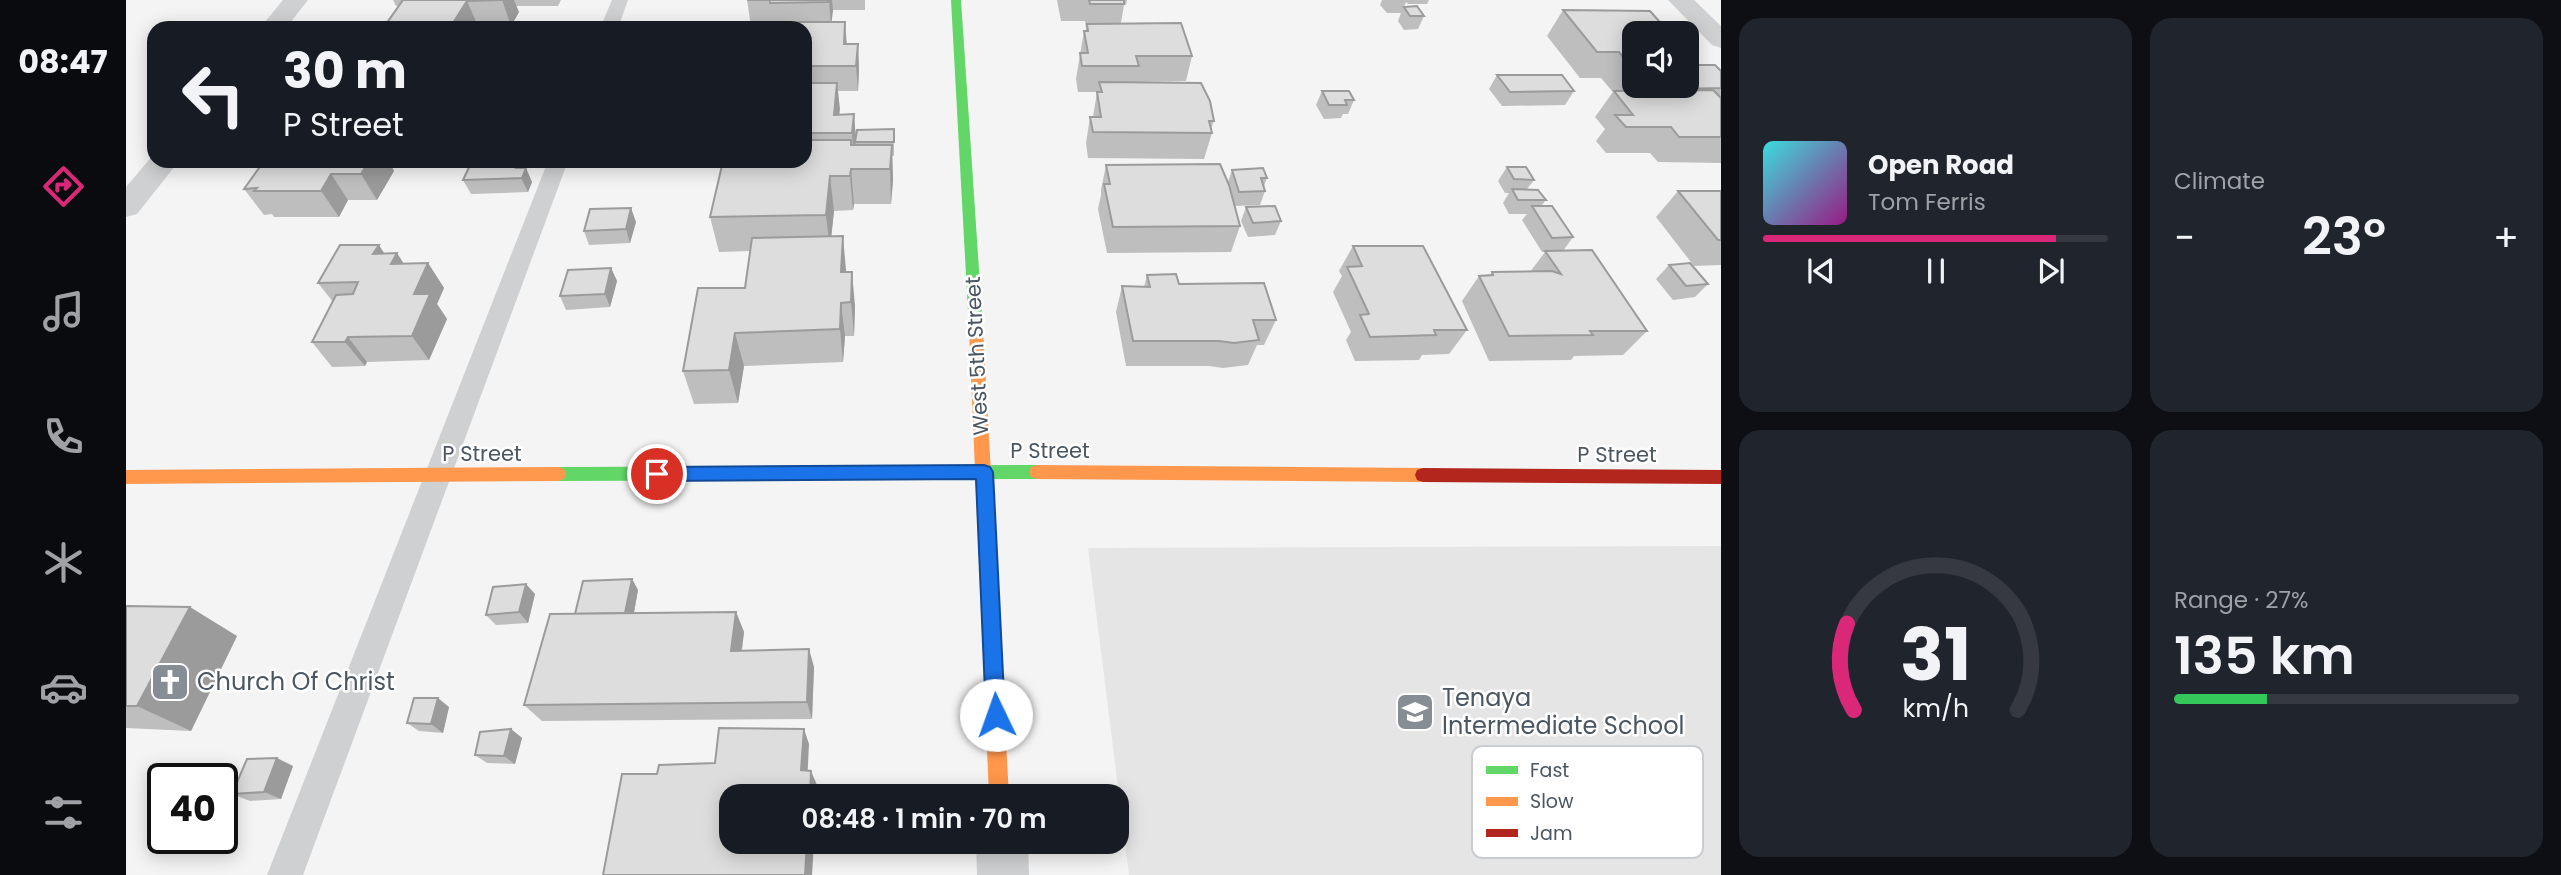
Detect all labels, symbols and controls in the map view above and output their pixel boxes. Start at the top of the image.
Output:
map controls [1622,21,1699,98]
button: sound [1622,21,1699,98]
text: 30 m [283,37,407,105]
text: 08:47 [18,39,108,84]
icon: left [168,49,259,140]
text: P Street [283,102,404,147]
text: Open Road [1868,147,2014,183]
icon: directions [39,162,88,211]
text: Climate [2174,165,2265,197]
text: Tom Ferris [1868,186,1986,218]
text: 23° [2302,200,2386,273]
text: − [2174,211,2195,264]
text: + [2493,211,2519,264]
icon: previous [1802,252,1840,290]
icon: pause [1917,252,1955,290]
icon: next [2032,252,2070,290]
street label: West 5th Street [958,276,995,436]
icon: music [39,287,88,336]
icon: phone [39,412,88,461]
street label: P Street [1010,436,1090,465]
street label: P Street [442,439,522,468]
street label: P Street [1577,440,1657,469]
pin [627,444,687,504]
icon: arrive [638,455,676,493]
icon: climate [39,538,88,587]
text: Range · 27% [2174,584,2308,616]
text: 31 [1900,604,1971,705]
text: 135 km [2174,619,2355,692]
church icon: Church Of Christ [149,661,191,703]
icon: car [39,663,88,712]
place label: Church Of Christ [197,665,395,698]
position arrow [959,678,1033,752]
place label: Tenaya Intermediate School [1442,681,1684,742]
text: km/h [1902,690,1969,725]
school or university icon: Tenaya Intermediate School [1394,691,1436,733]
legend [1472,746,1703,858]
text: Fast [1530,757,1569,784]
speed limit sign: 40 [147,763,238,854]
icon: filters [39,788,88,837]
text: Slow [1530,788,1574,815]
text: 08:48 · 1 min · 70 m [802,801,1046,837]
text: Jam [1530,820,1572,847]

